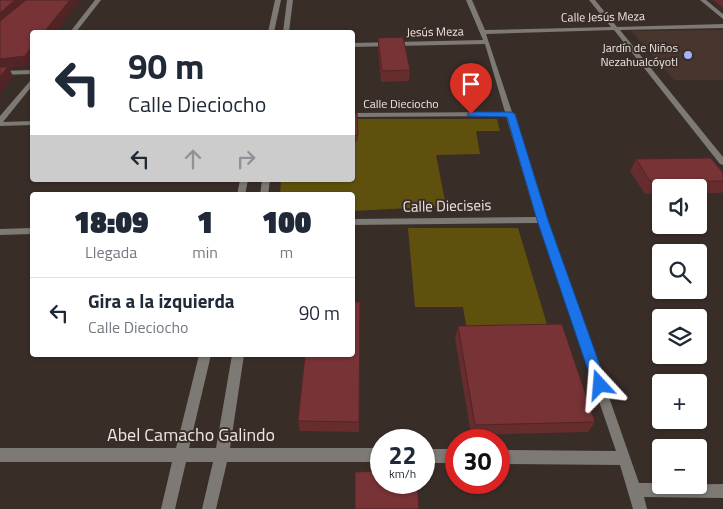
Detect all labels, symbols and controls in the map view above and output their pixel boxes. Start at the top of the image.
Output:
street label: Calle Jesús Meza [561,6,645,27]
street label: Jesús Meza [406,22,464,41]
place label: Jardín de Niños Nezahualcóyotl [600,38,678,71]
text: 90 m [128,39,204,93]
marker: Jardín de Niños Nezahualcóyotl [682,49,694,61]
icon: left [45,50,110,115]
pin [450,63,492,114]
icon: arrive [457,70,485,98]
text: Calle Dieciocho [128,87,266,121]
street label: Calle Dieciocho [363,94,439,113]
icon: left [126,145,154,173]
icon: ahead [179,145,207,173]
icon: right [232,145,260,173]
map controls [652,179,707,494]
button: sound [652,179,707,234]
street label: Calle Dieciseis [402,193,492,218]
text: 18:09 [74,199,148,245]
text: 1 [197,199,213,245]
text: 100 [262,199,311,245]
text: Llegada [85,240,137,264]
text: min [192,240,218,264]
text: m [280,240,293,264]
button: search [652,244,707,299]
text: Gira a la izquierda [88,286,235,315]
text: 90 m [299,298,340,327]
icon: left [45,299,73,327]
button: layers [652,309,707,364]
text: Calle Dieciocho [88,315,189,339]
position arrow [573,358,625,410]
button: + [652,374,707,429]
street label: Abel Camacho Galindo [107,421,275,448]
speed limit sign: 30 [445,429,510,494]
text: 22 [388,436,417,474]
button: − [652,439,707,494]
text: km/h [389,464,416,483]

